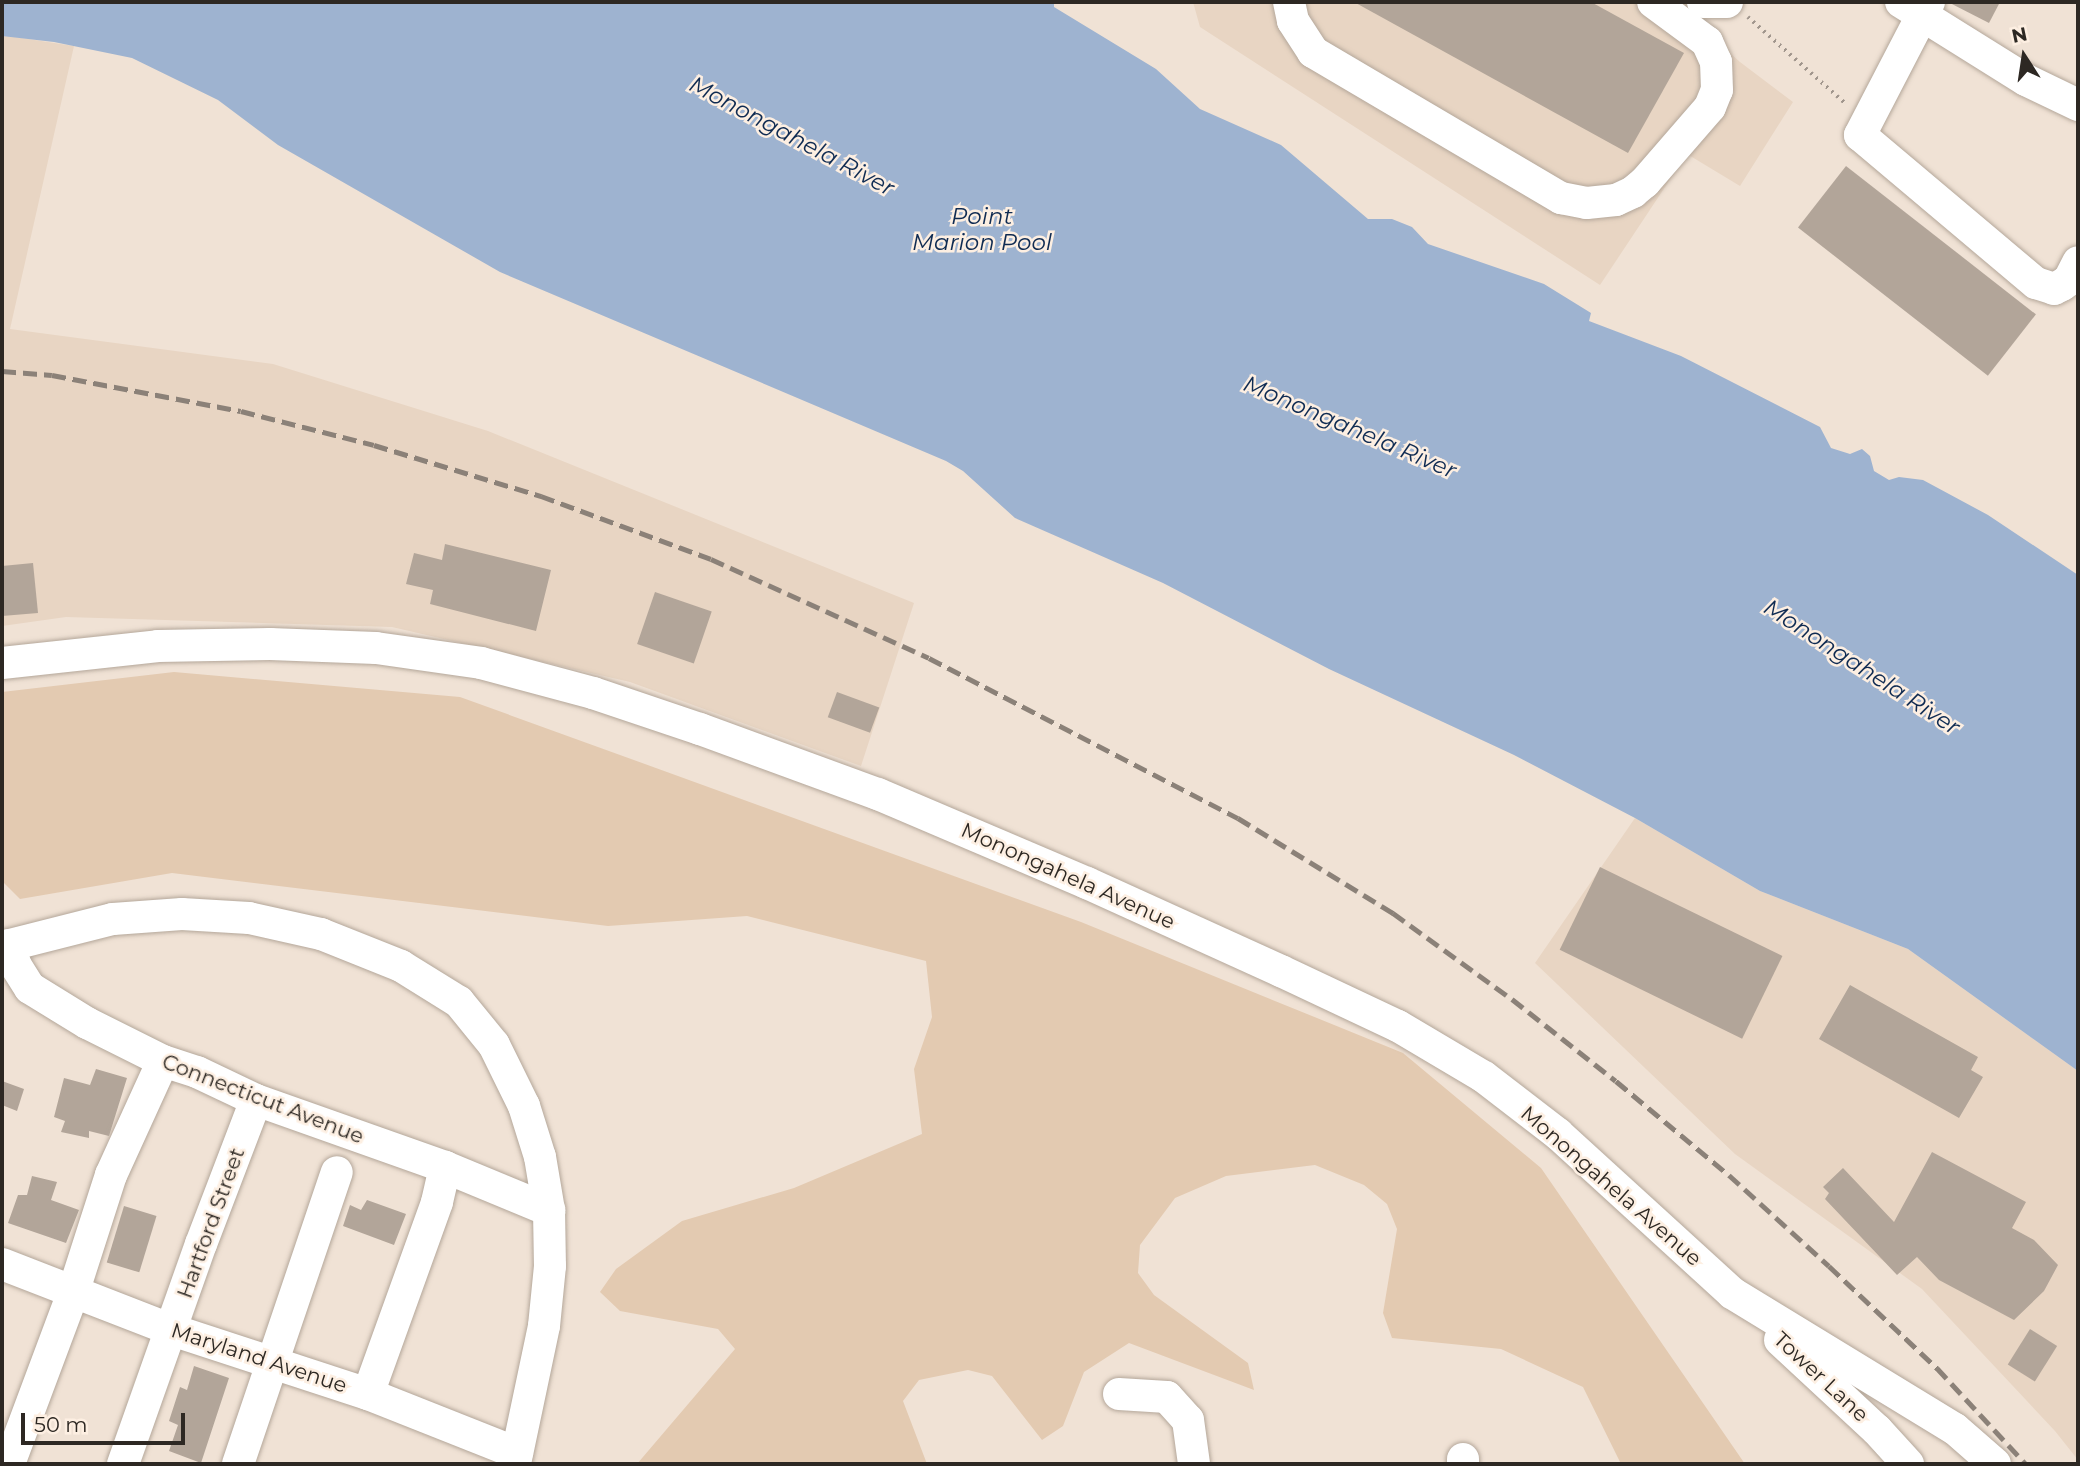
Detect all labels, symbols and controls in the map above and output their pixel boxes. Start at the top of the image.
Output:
north arrow [1989,21,2059,91]
text: N [2010,22,2029,48]
water label: Monongahela River [685,70,899,202]
water label: Point Marion Pool [912,202,1052,256]
water label: Monongahela River [1239,370,1461,484]
water label: Monongahela River [1759,593,1965,741]
street label: Monongahela Avenue [957,817,1179,935]
street label: Connecticut Avenue [159,1049,367,1149]
street label: Monongahela Avenue [1515,1101,1707,1271]
street label: Hartford Street [172,1144,250,1302]
street label: Maryland Avenue [168,1318,350,1398]
street label: Tower Lane [1768,1327,1874,1427]
scale bar [24,1400,189,1444]
text: 50 m [34,1412,88,1437]

